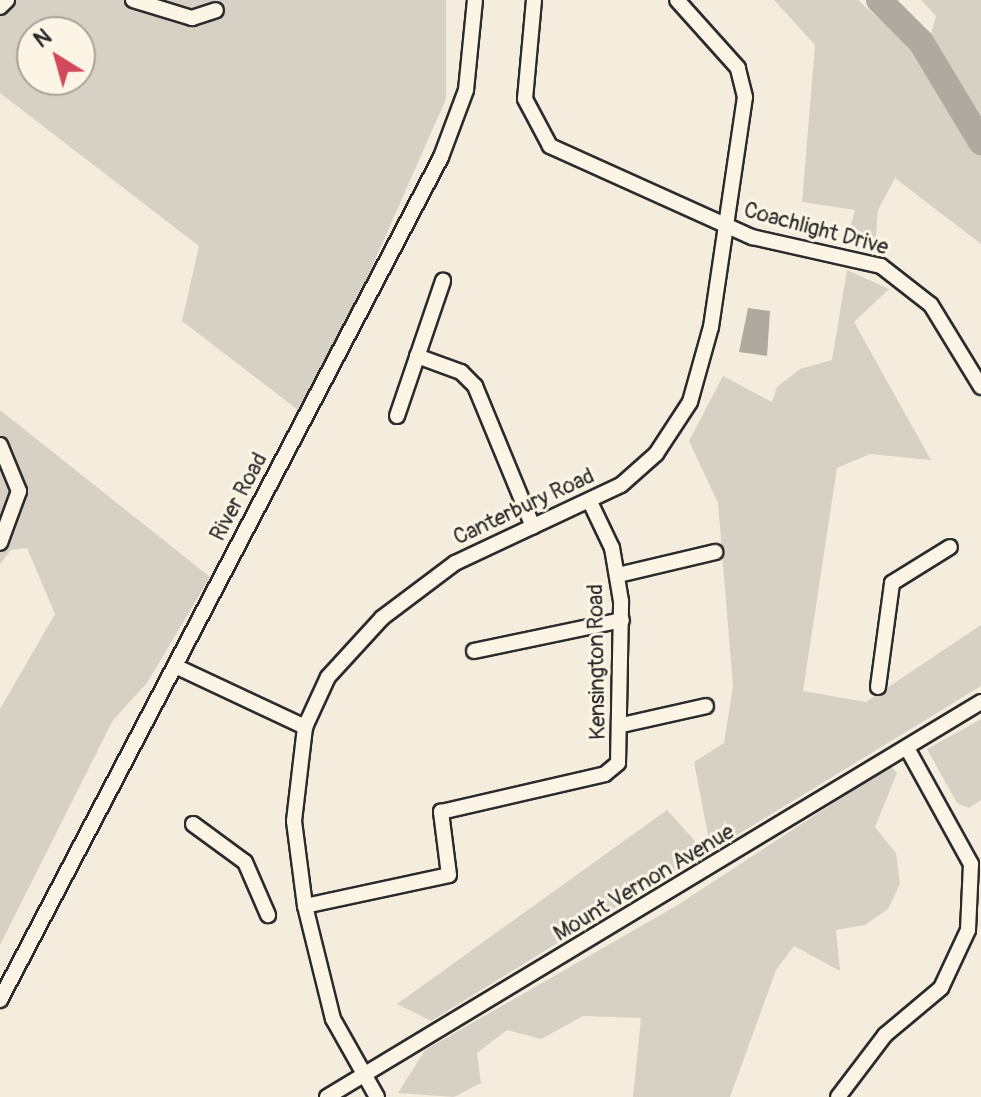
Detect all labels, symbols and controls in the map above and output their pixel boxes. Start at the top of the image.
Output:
north arrow [16,16,96,96]
text: N [28,23,57,54]
street label: Coachlight Drive [741,197,891,261]
street label: River Road [205,448,273,546]
street label: Canterbury Road [449,463,599,551]
street label: Kensington Road [582,584,612,740]
street label: Mount Vernon Avenue [549,819,739,947]

